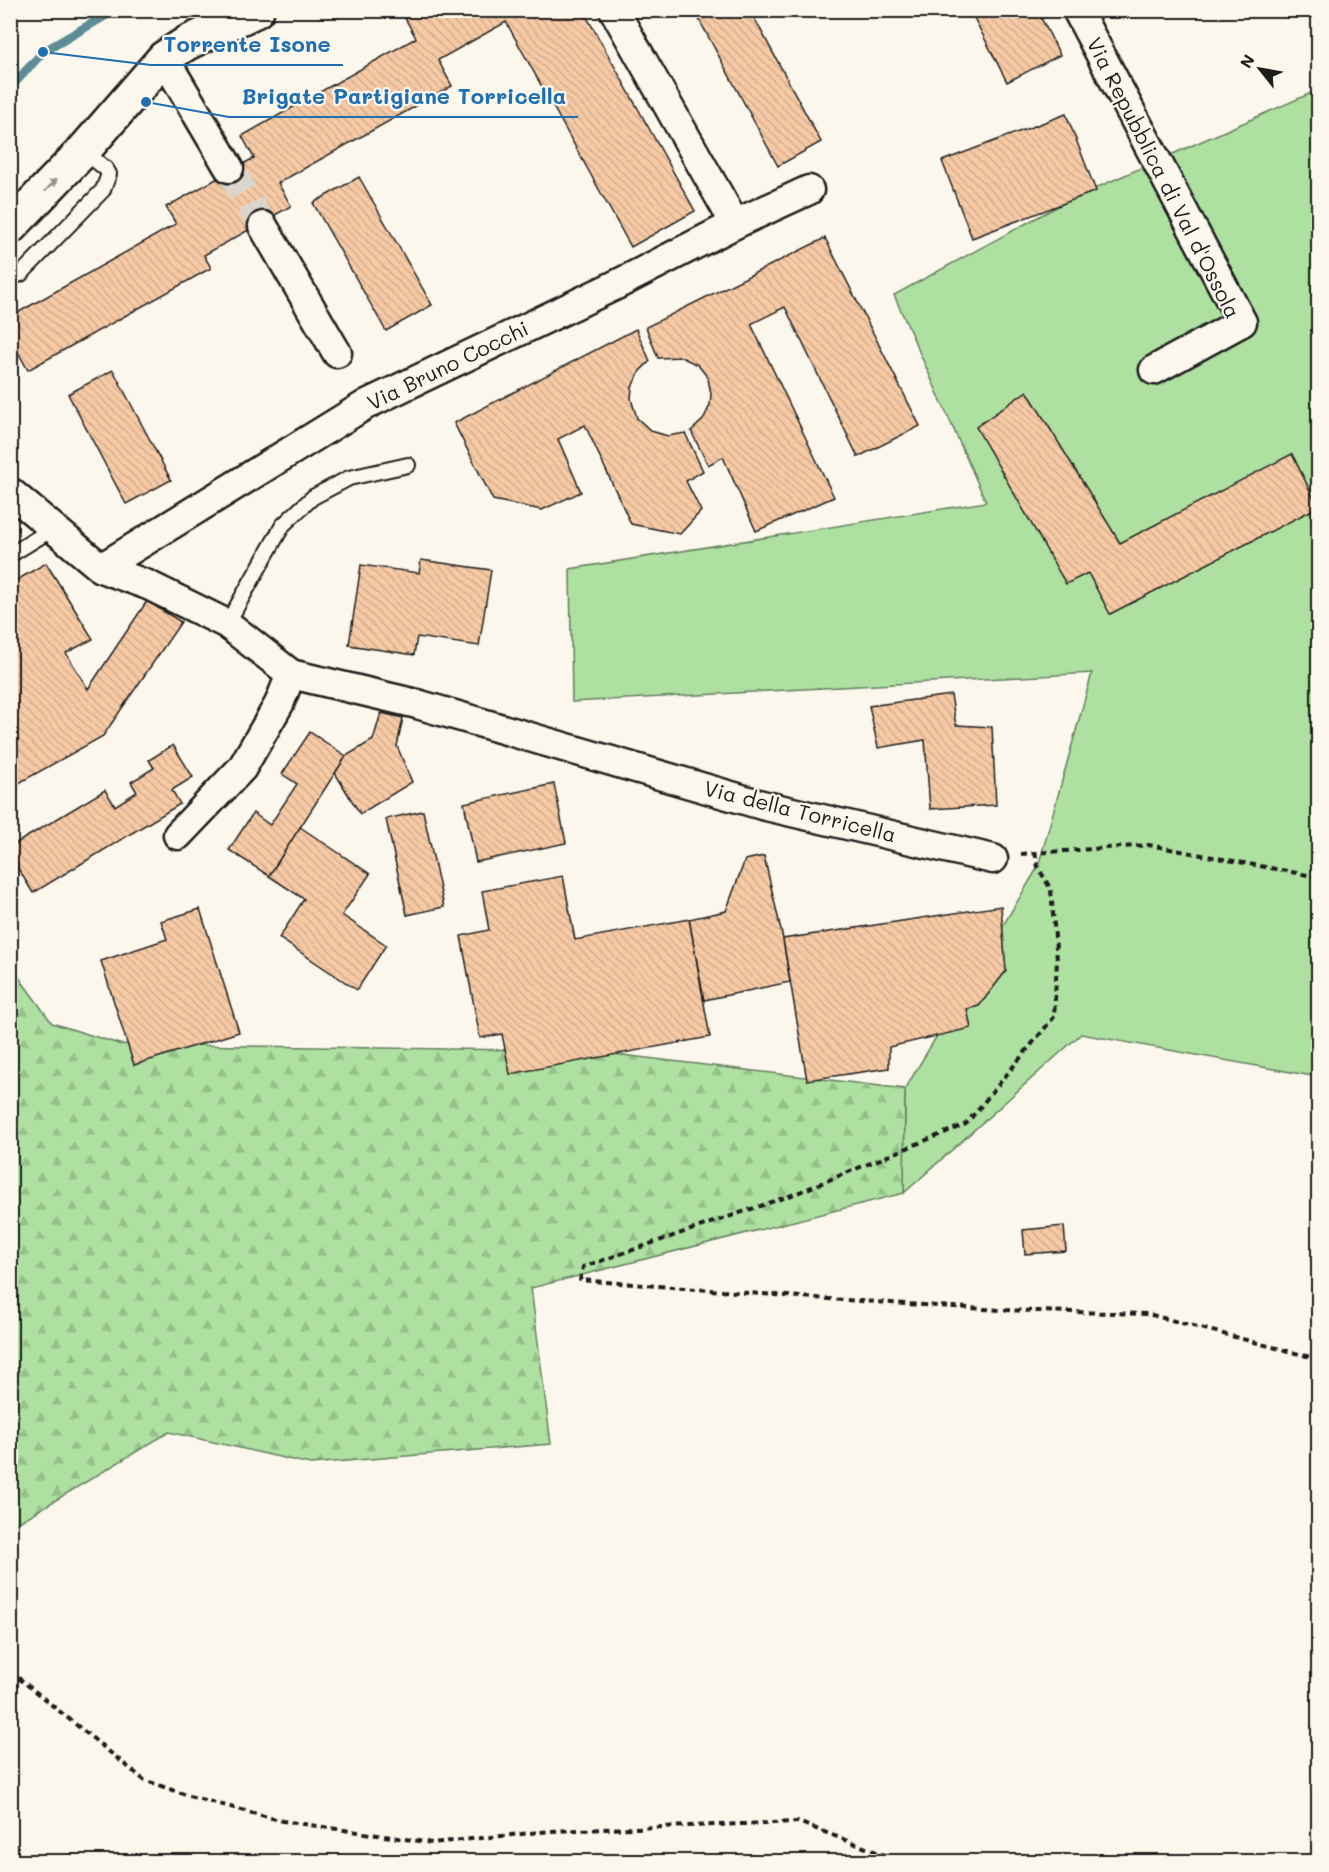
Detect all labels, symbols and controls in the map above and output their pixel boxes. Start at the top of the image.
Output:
callout: Torrente Isone [151,25,343,65]
text: Torrente Isone [163,29,331,58]
street label: Via Repubblica di Val d'Ossola [1081,32,1247,322]
north arrow [1230,39,1290,99]
text: N [1235,50,1259,72]
callout: Brigate Partigiane Torricella [229,77,578,117]
text: Brigate Partigiane Torricella [242,81,566,110]
one-way arrow [44,177,58,192]
street label: Via Bruno Cocchi [362,314,532,415]
street label: Via della Torricella [702,774,899,847]

